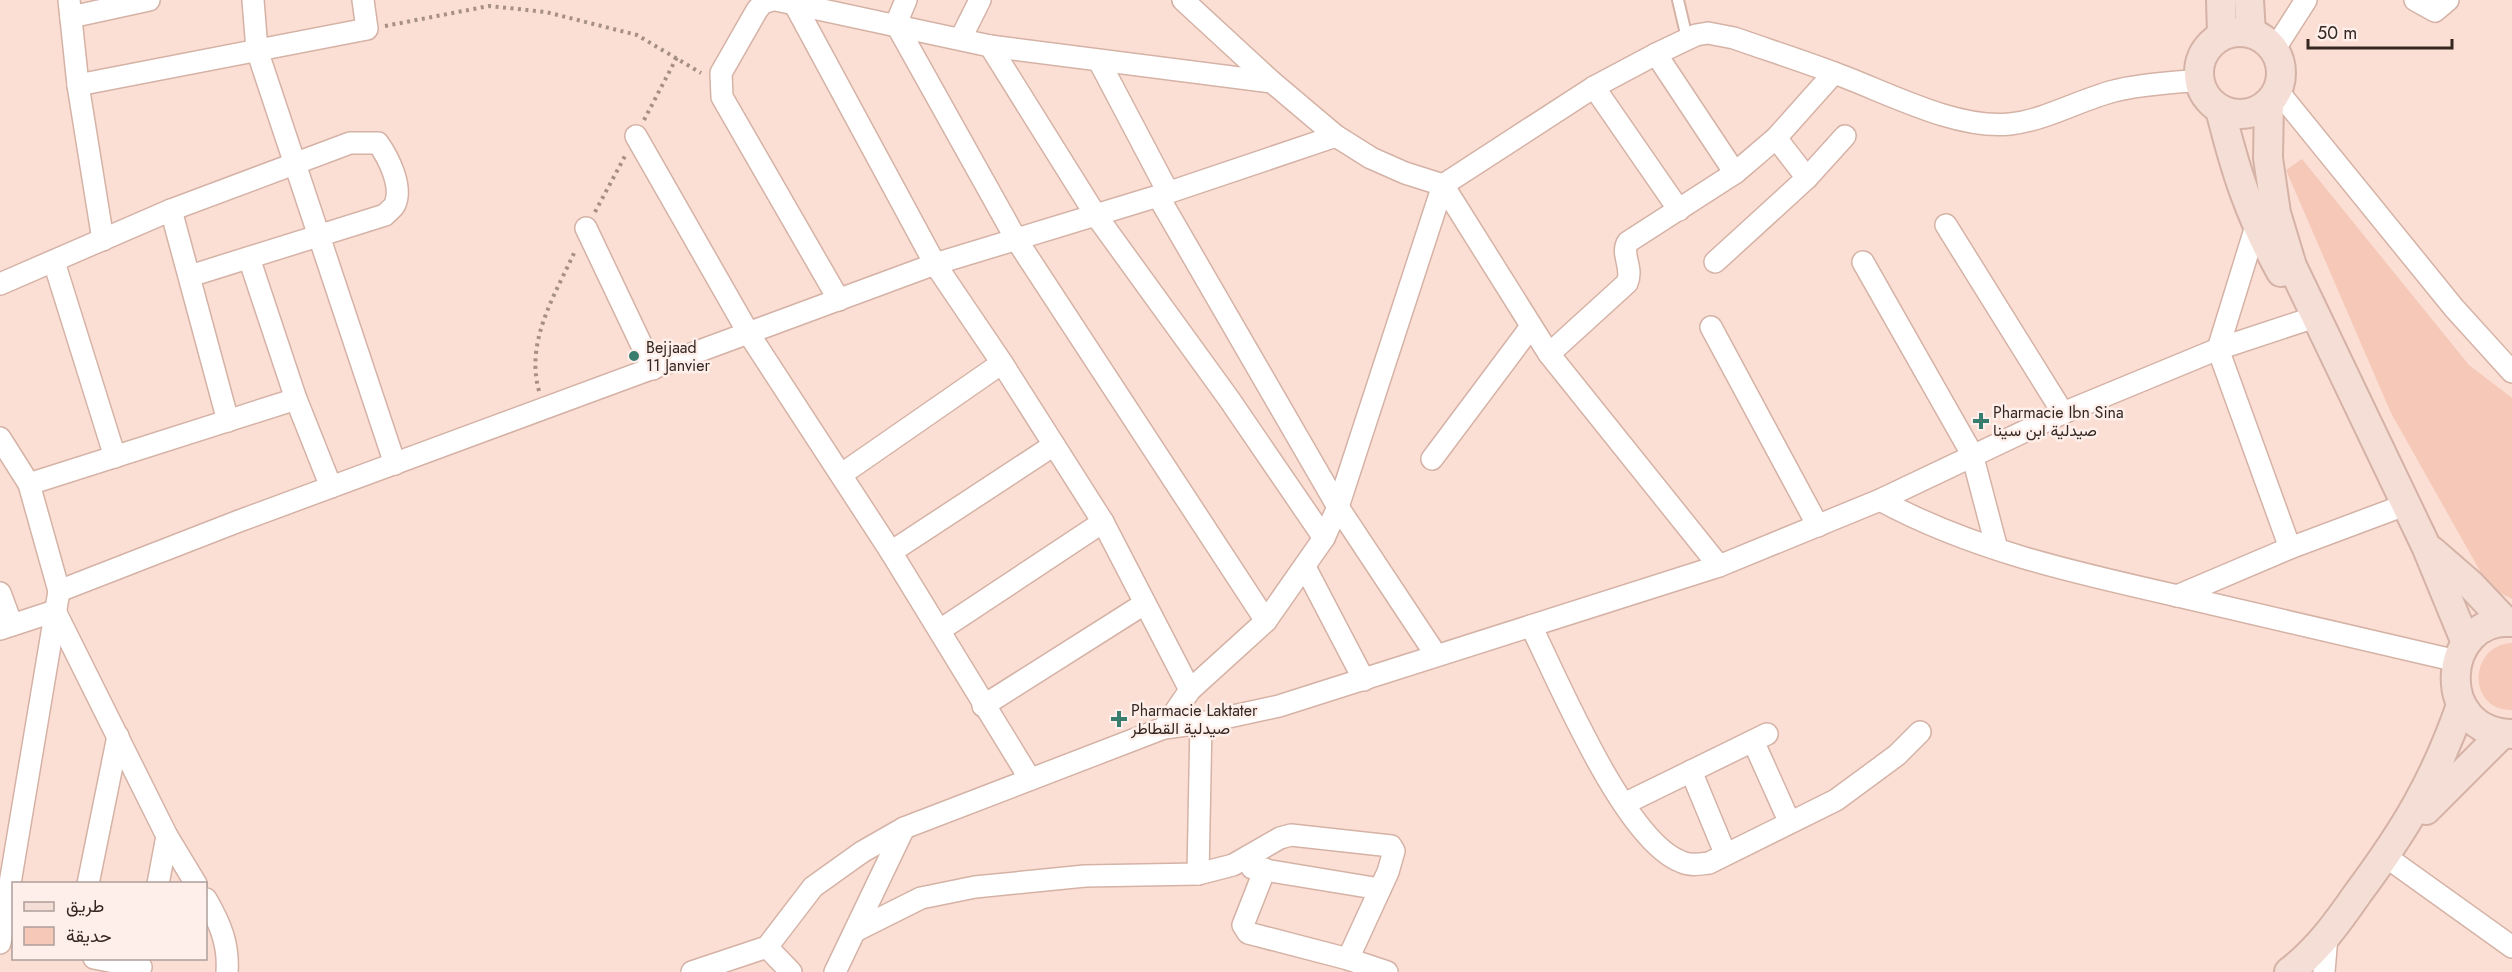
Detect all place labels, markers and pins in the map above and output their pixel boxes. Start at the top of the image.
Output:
place label: Bejjaad 11 Janvier [646,336,710,377]
marker: Bejjaad 11 Janvier [627,349,641,363]
place label: Pharmacie Ibn Sina صيدلية ابن سينا [1993,401,2124,442]
marker: Pharmacie Ibn Sina صيدلية ابن سينا [1974,414,1988,428]
place label: Pharmacie Laktater صيدلية القطاطر [1130,699,1258,740]
marker: Pharmacie Laktater صيدلية القطاطر [1112,712,1126,726]

